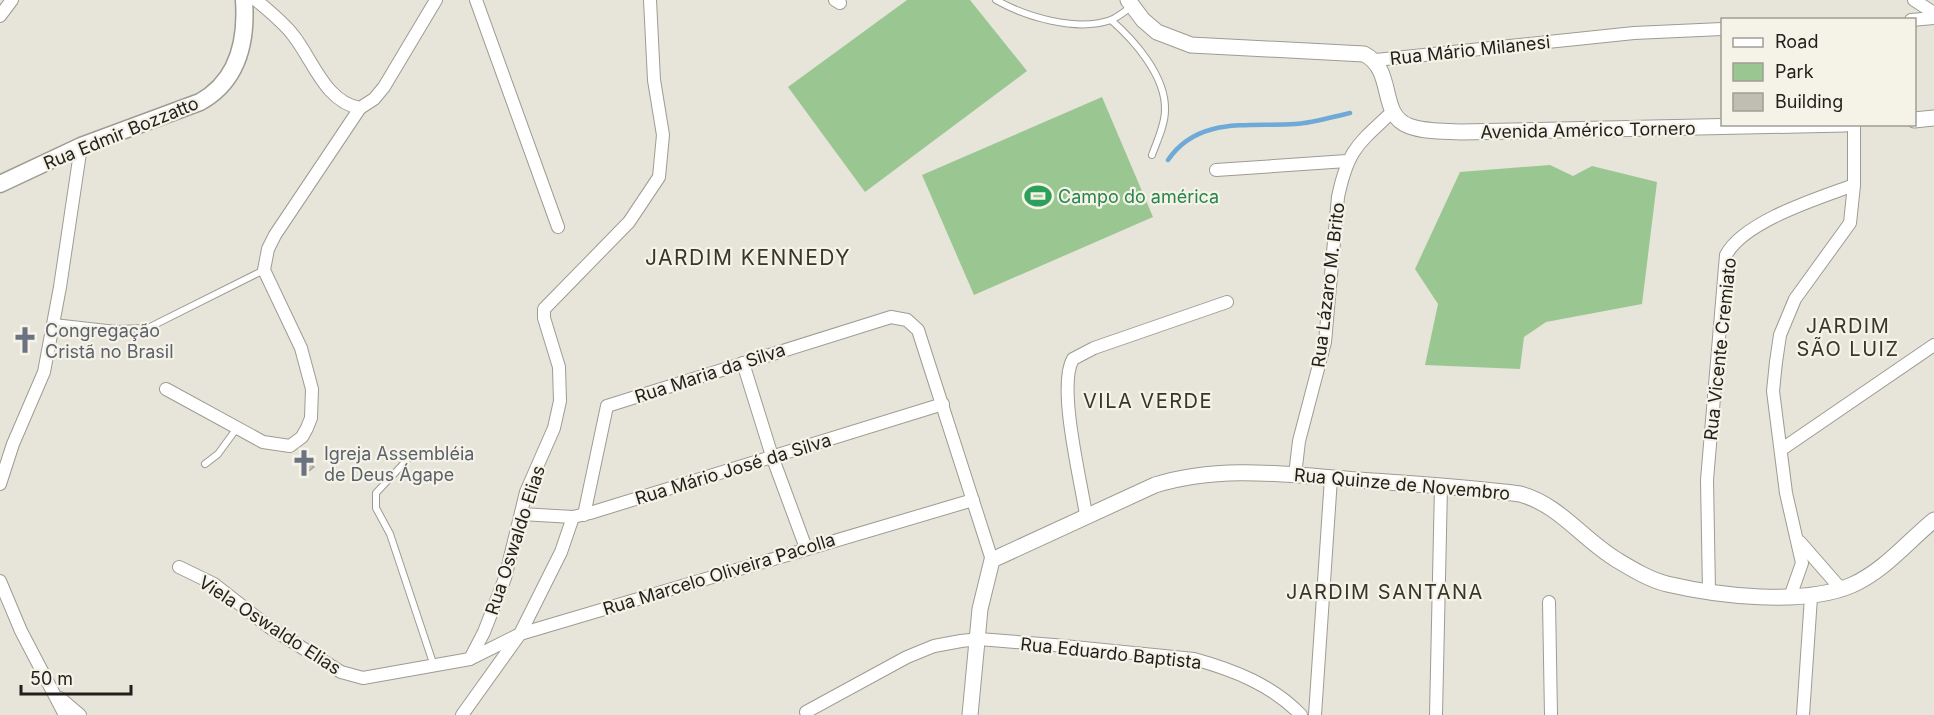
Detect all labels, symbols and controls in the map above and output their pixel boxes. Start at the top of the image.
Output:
legend [1721,18,1916,126]
street label: Rua Mário Milanesi [1389,31,1551,69]
text: Road [1775,31,1818,52]
text: Park [1775,61,1814,82]
text: Building [1775,91,1843,112]
street label: Rua Edmir Bozzatto [40,92,202,174]
street label: Avenida Américo Tornero [1480,118,1696,142]
sports icon: Campo do américa [1023,181,1053,211]
place label: Campo do américa [1058,186,1219,207]
street label: Rua Lázaro M. Brito [1307,201,1349,369]
district label: JARDIM KENNEDY [645,245,851,270]
street label: Rua Vicente Cremiato [1700,257,1740,441]
district label: JARDIM SÃO LUIZ [1796,314,1900,361]
place label: Congregação Cristã no Brasil [45,320,174,362]
church icon: Congregação Cristã no Brasil [10,325,40,355]
street label: Rua Maria da Silva [632,339,788,407]
district label: VILA VERDE [1083,389,1213,413]
street label: Rua Mário José da Silva [632,429,834,509]
place label: Igreja Assembléia de Deus Ágape [324,443,474,485]
church icon: Igreja Assembléia de Deus Ágape [289,448,319,478]
street label: Rua Oswaldo Elias [481,463,549,617]
street label: Rua Quinze de Novembro [1293,464,1511,504]
street label: Rua Marcelo Oliveira Pacolla [600,529,838,619]
street label: Viela Oswaldo Elias [195,571,345,679]
district label: JARDIM SANTANA [1286,580,1484,604]
street label: Rua Eduardo Baptista [1019,633,1203,673]
scale bar [21,658,130,696]
text: 50 m [30,668,73,689]

